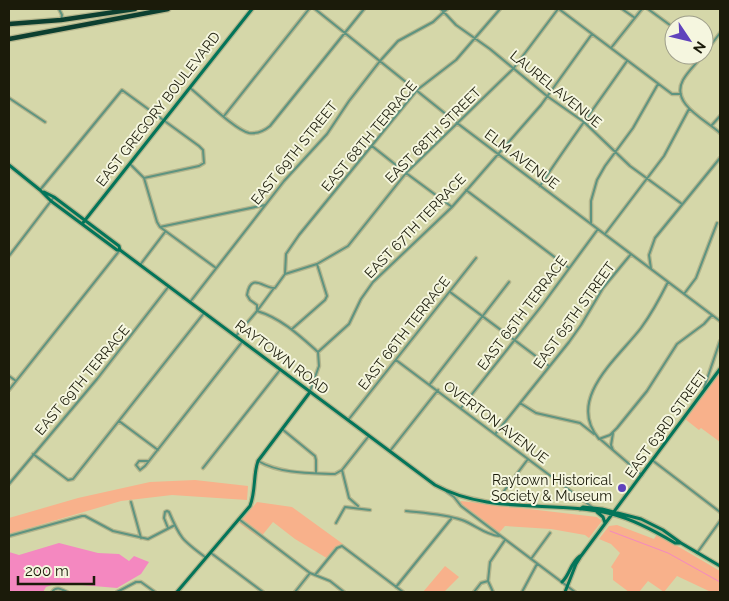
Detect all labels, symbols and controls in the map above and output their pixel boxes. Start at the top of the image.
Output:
north arrow [664,15,714,65]
street label: EAST GREGORY BOULEVARD [93,29,223,189]
text: N [690,38,709,56]
street label: LAUREL AVENUE [507,47,605,131]
street label: EAST 68TH TERRACE [318,78,420,194]
street label: EAST 68TH STREET [382,83,485,186]
street label: EAST 69TH STREET [248,98,341,208]
street label: ELM AVENUE [482,126,562,192]
street label: EAST 67TH TERRACE [361,171,469,281]
street label: EAST 65TH TERRACE [474,253,570,373]
street label: EAST 65TH STREET [530,258,618,371]
street label: EAST 66TH TERRACE [355,273,453,393]
street label: RAYTOWN ROAD [232,317,332,397]
street label: EAST 69TH TERRACE [31,322,133,438]
street label: EAST 63RD STREET [622,367,710,481]
street label: OVERTON AVENUE [441,378,551,466]
place label: Raytown Historical Society & Museum [491,472,612,504]
marker: Raytown Historical Society & Museum [616,482,628,494]
scale bar [18,554,94,586]
text: 200 m [25,562,69,580]

